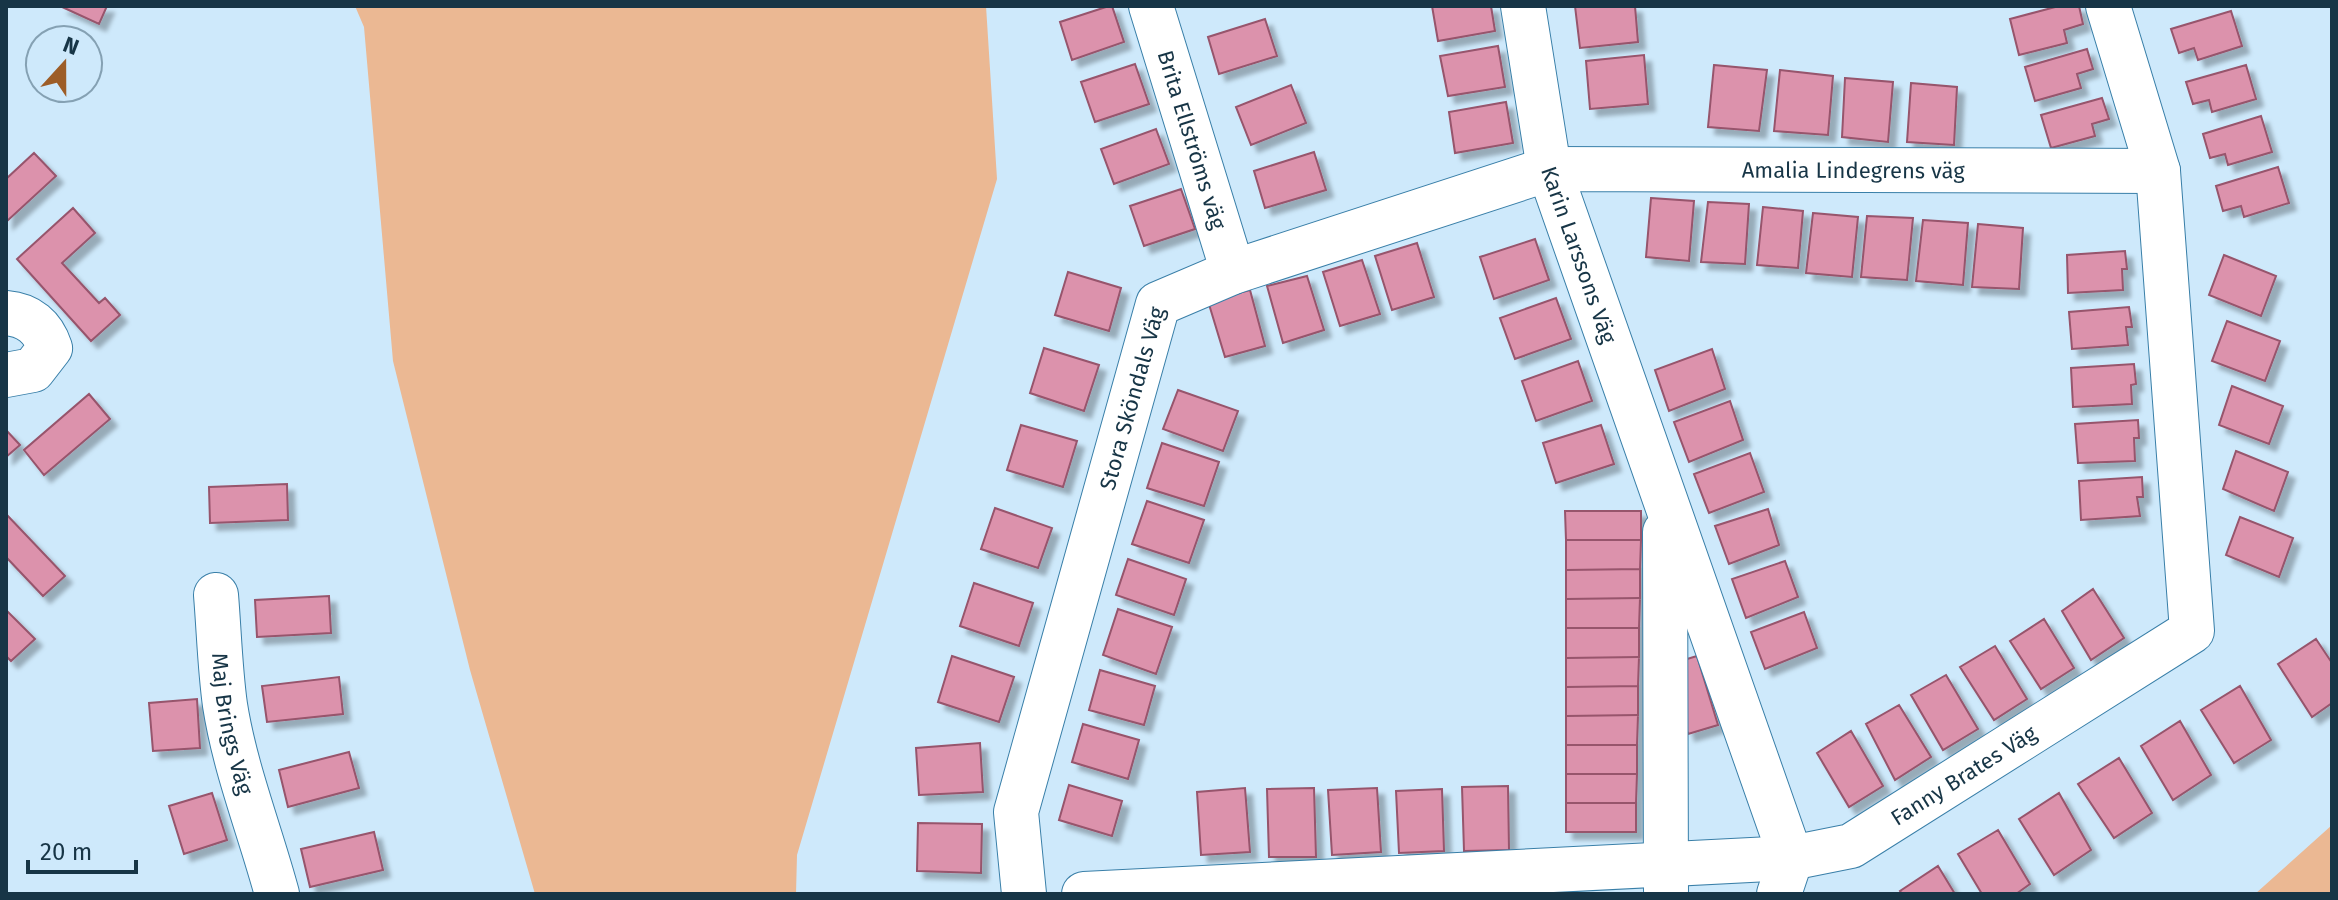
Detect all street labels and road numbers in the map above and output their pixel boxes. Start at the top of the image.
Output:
street label: Brita Ellströms väg [1152,47,1233,233]
street label: Amalia Lindegrens väg [1742,156,1965,184]
street label: Karin Larssons Väg [1536,163,1623,348]
street label: Stora Sköndals Väg [1093,303,1170,493]
street label: Maj Brings Väg [206,652,260,798]
street label: Fanny Brates Väg [1886,719,2042,831]

